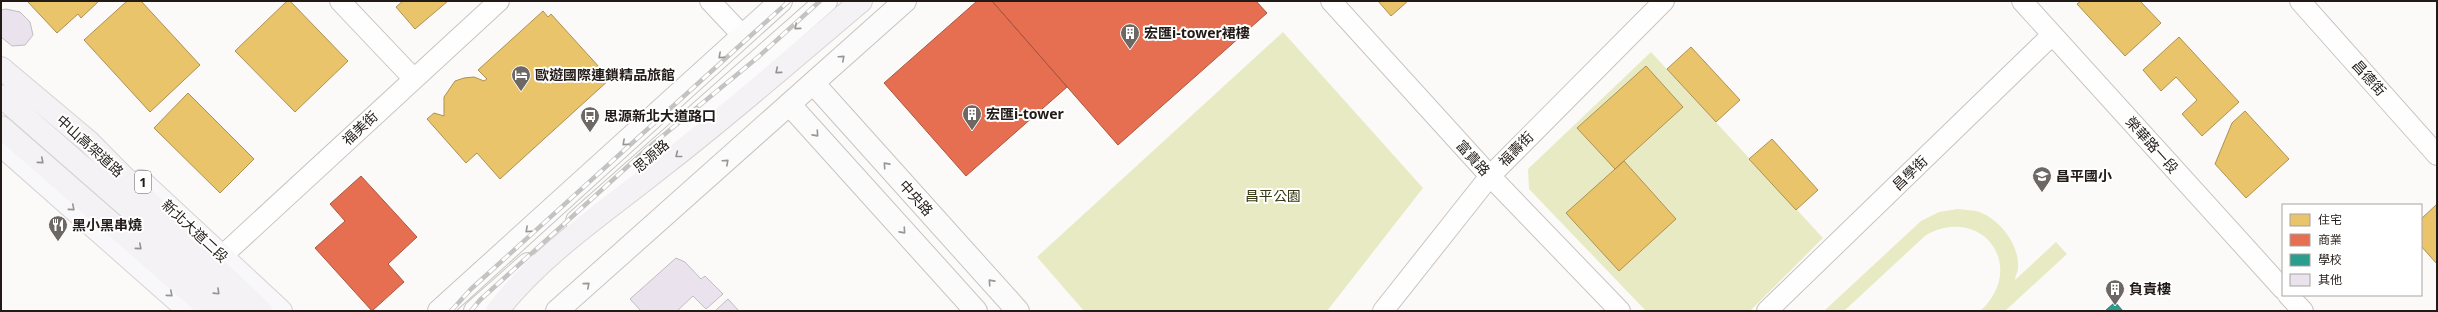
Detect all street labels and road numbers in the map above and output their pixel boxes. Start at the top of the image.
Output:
street label: 昌德街 [2348,56,2390,100]
street label: 福美街 [338,106,381,149]
street label: 中山高架道路 [53,110,128,181]
street label: 榮華路一段 [2122,112,2183,177]
street label: 福壽街 [1494,127,1537,170]
street label: 思源路 [629,135,673,177]
street label: 富貴路 [1452,136,1494,180]
street label: 昌學街 [1888,151,1931,194]
road number: 1 [135,171,151,193]
street label: 中央路 [895,176,937,220]
street label: 新北大道二段 [158,195,233,266]

